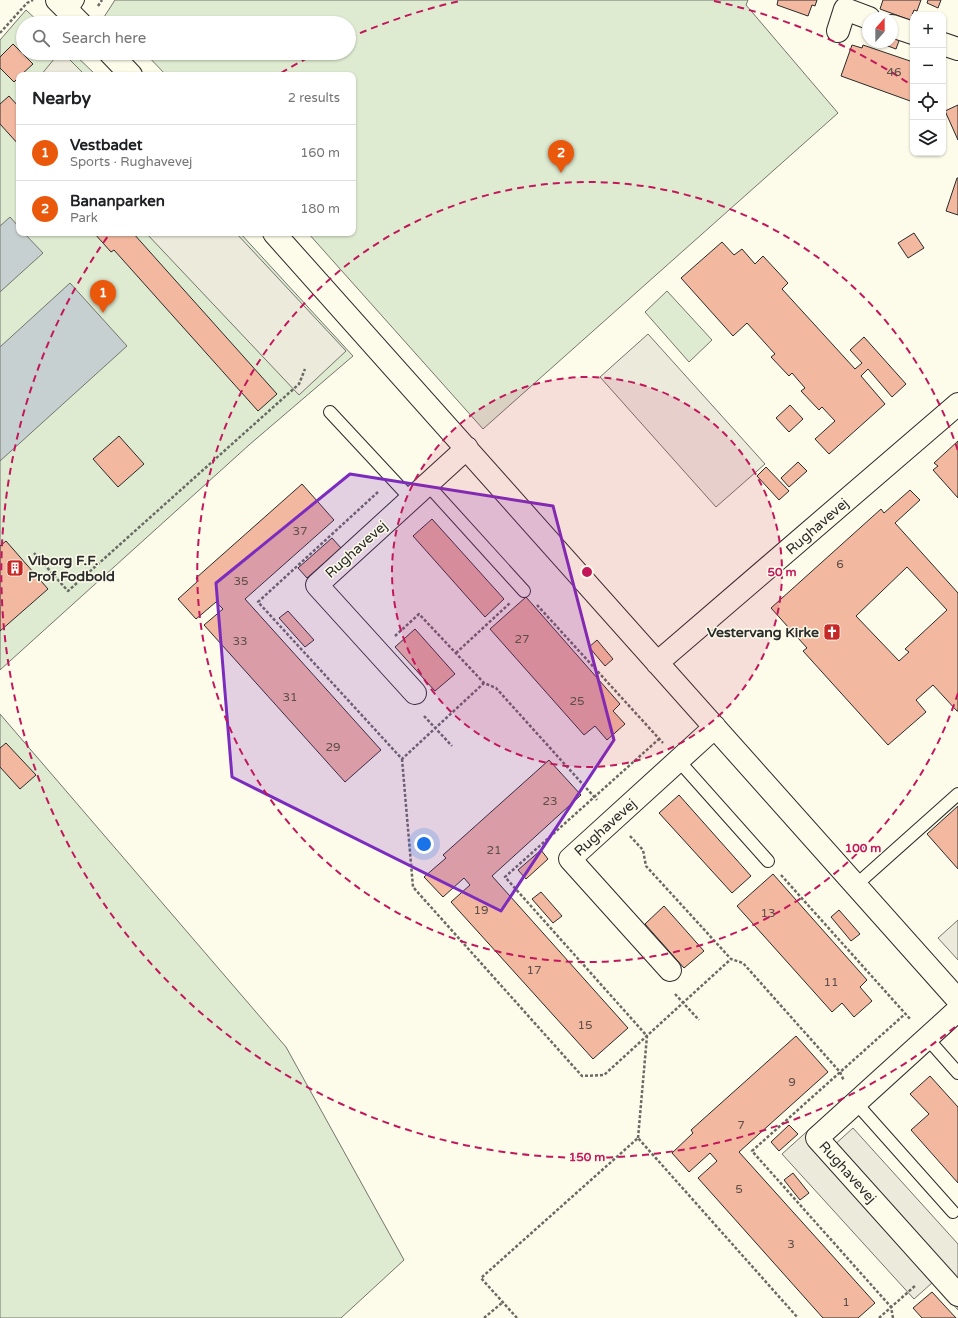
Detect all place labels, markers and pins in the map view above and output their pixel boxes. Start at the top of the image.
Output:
pin: 2 [548,140,574,173]
pin: 1 [90,280,116,313]
place label: Viborg F.F. Prof Fodbold [28,552,115,585]
building icon: Viborg F.F. Prof Fodbold [5,558,25,578]
centre of rings [580,565,594,579]
church icon: Vestervang Kirke [822,622,842,642]
place label: Vestervang Kirke [707,624,819,641]

